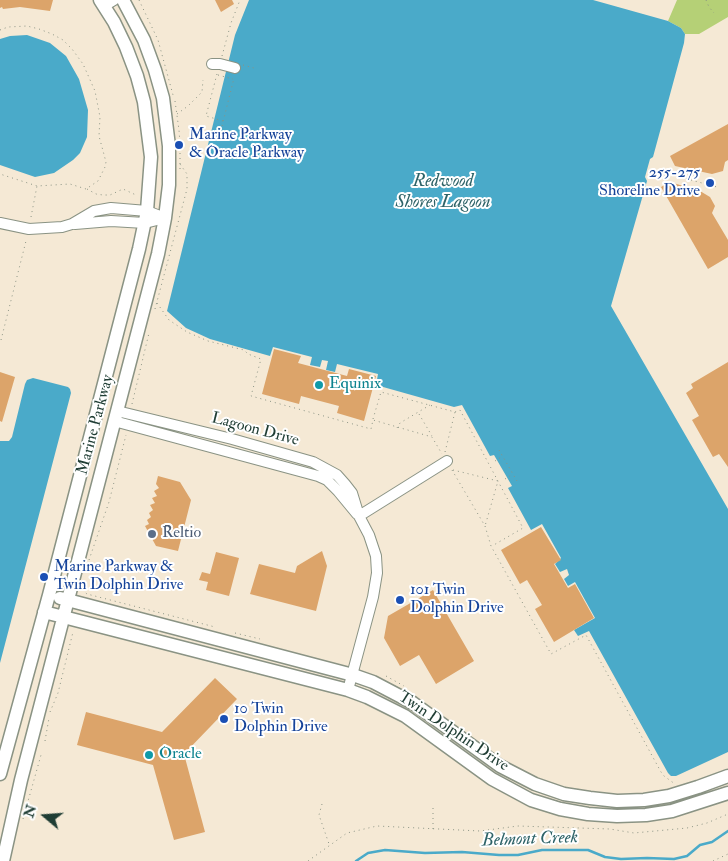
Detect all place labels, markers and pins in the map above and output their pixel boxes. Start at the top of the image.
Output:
place label: Marine Parkway & Oracle Parkway [189,126,304,164]
marker: Marine Parkway & Oracle Parkway [173,139,185,151]
place label: 255-275 Shoreline Drive [599,164,700,202]
marker: 255-275 Shoreline Drive [704,177,716,189]
place label: Equinix [329,375,381,395]
marker: Equinix [313,379,325,391]
place label: Reltio [162,524,201,544]
marker: Reltio [146,528,158,540]
place label: Marine Parkway & Twin Dolphin Drive [54,558,183,596]
marker: Marine Parkway & Twin Dolphin Drive [38,571,50,583]
place label: 101 Twin Dolphin Drive [410,581,504,619]
marker: 101 Twin Dolphin Drive [394,594,406,606]
place label: 10 Twin Dolphin Drive [234,700,328,738]
marker: 10 Twin Dolphin Drive [218,713,230,725]
place label: Oracle [159,745,202,765]
marker: Oracle [143,749,155,761]

